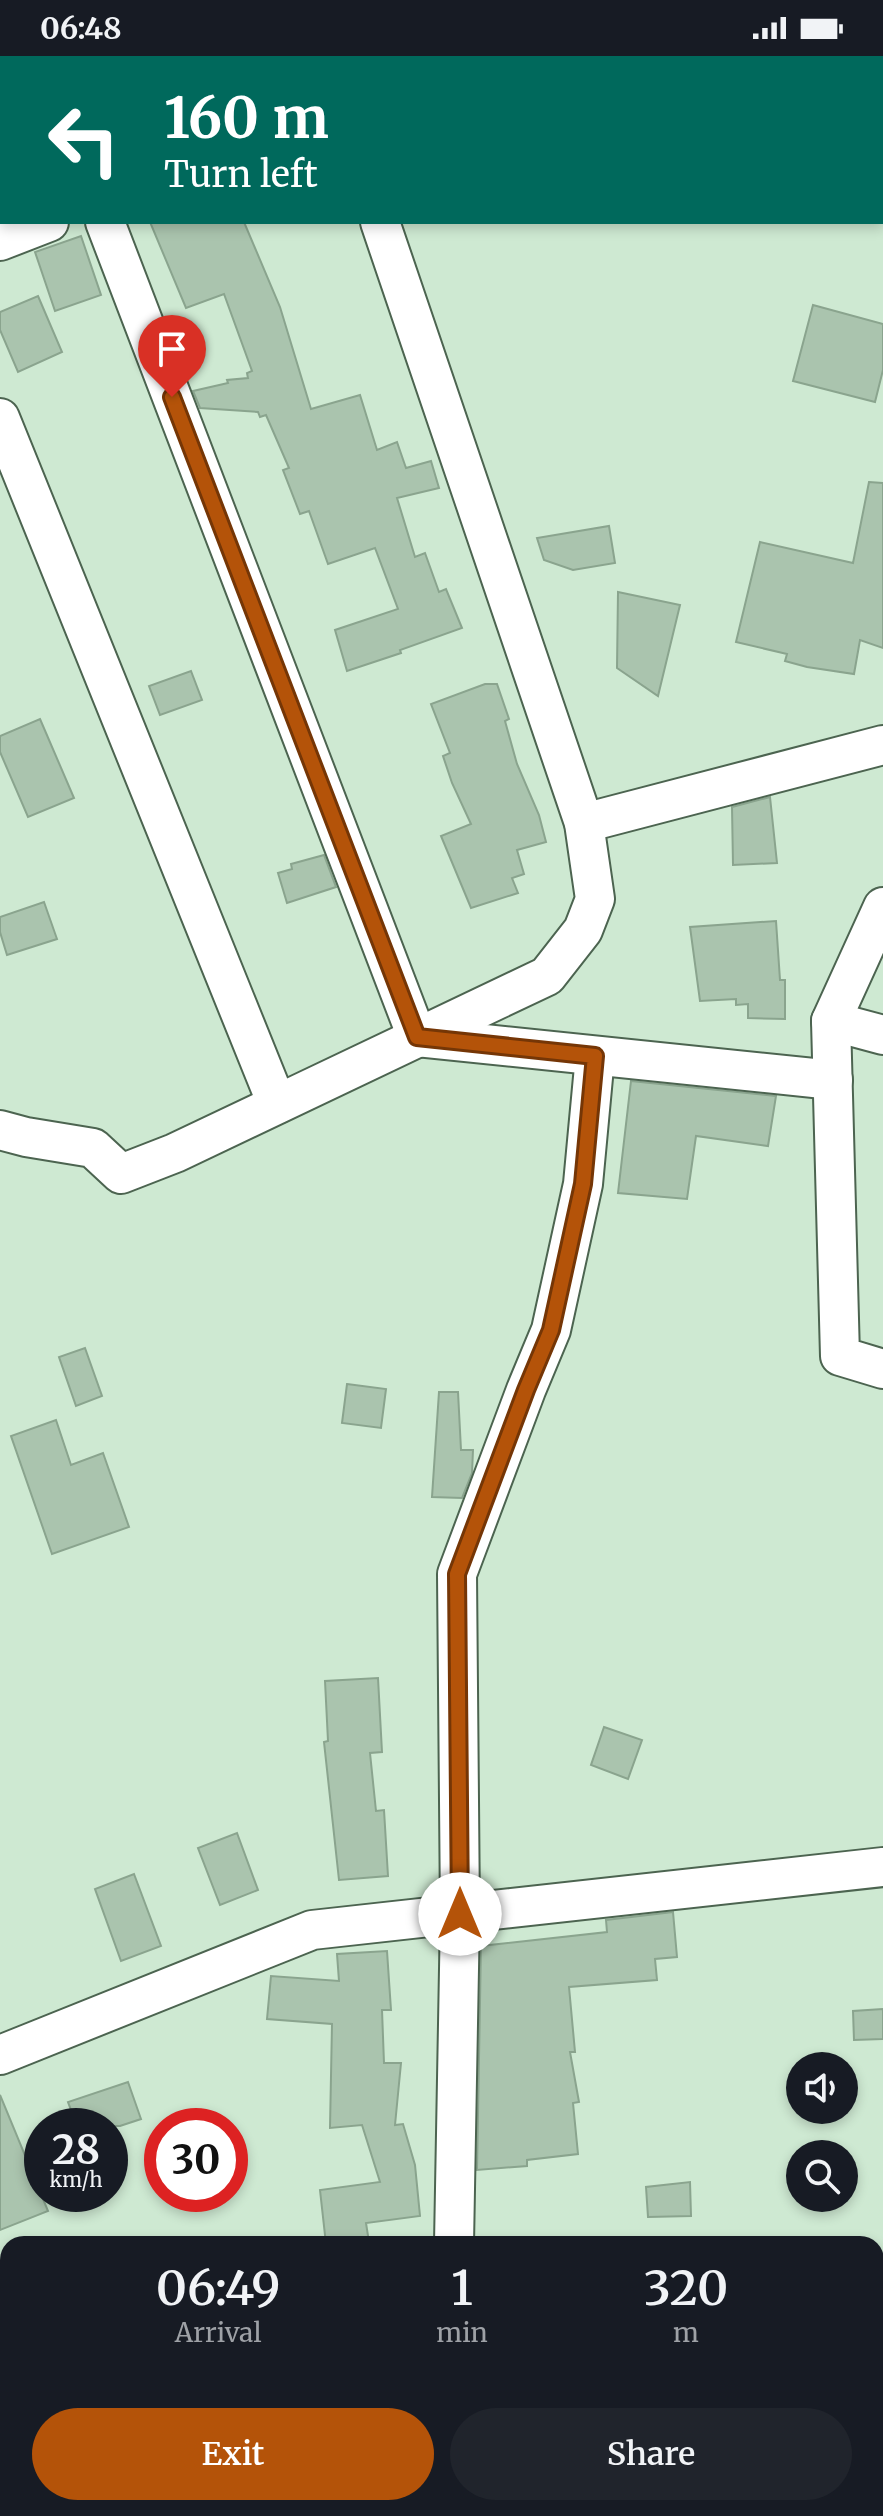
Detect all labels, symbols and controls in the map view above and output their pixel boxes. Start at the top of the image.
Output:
text: 06:48 [40,9,122,47]
text: 160 m [164,83,329,153]
icon: left [32,88,136,192]
text: Turn left [164,152,318,197]
pin [138,315,206,397]
icon: arrive [150,327,194,371]
position arrow [418,1872,502,1956]
map controls [786,2052,858,2212]
button: sound [786,2052,858,2124]
speed limit sign: 30 [144,2108,248,2212]
text: 28 [52,2125,100,2175]
button: search [786,2140,858,2212]
text: km/h [50,2167,102,2192]
text: 06:49 [156,2258,281,2318]
text: 1 [451,2258,473,2318]
text: 320 [643,2258,728,2318]
text: Arrival [175,2316,262,2349]
text: min [436,2316,488,2349]
text: m [673,2316,699,2349]
button: Exit [32,2408,434,2500]
button: Share [450,2408,852,2500]

